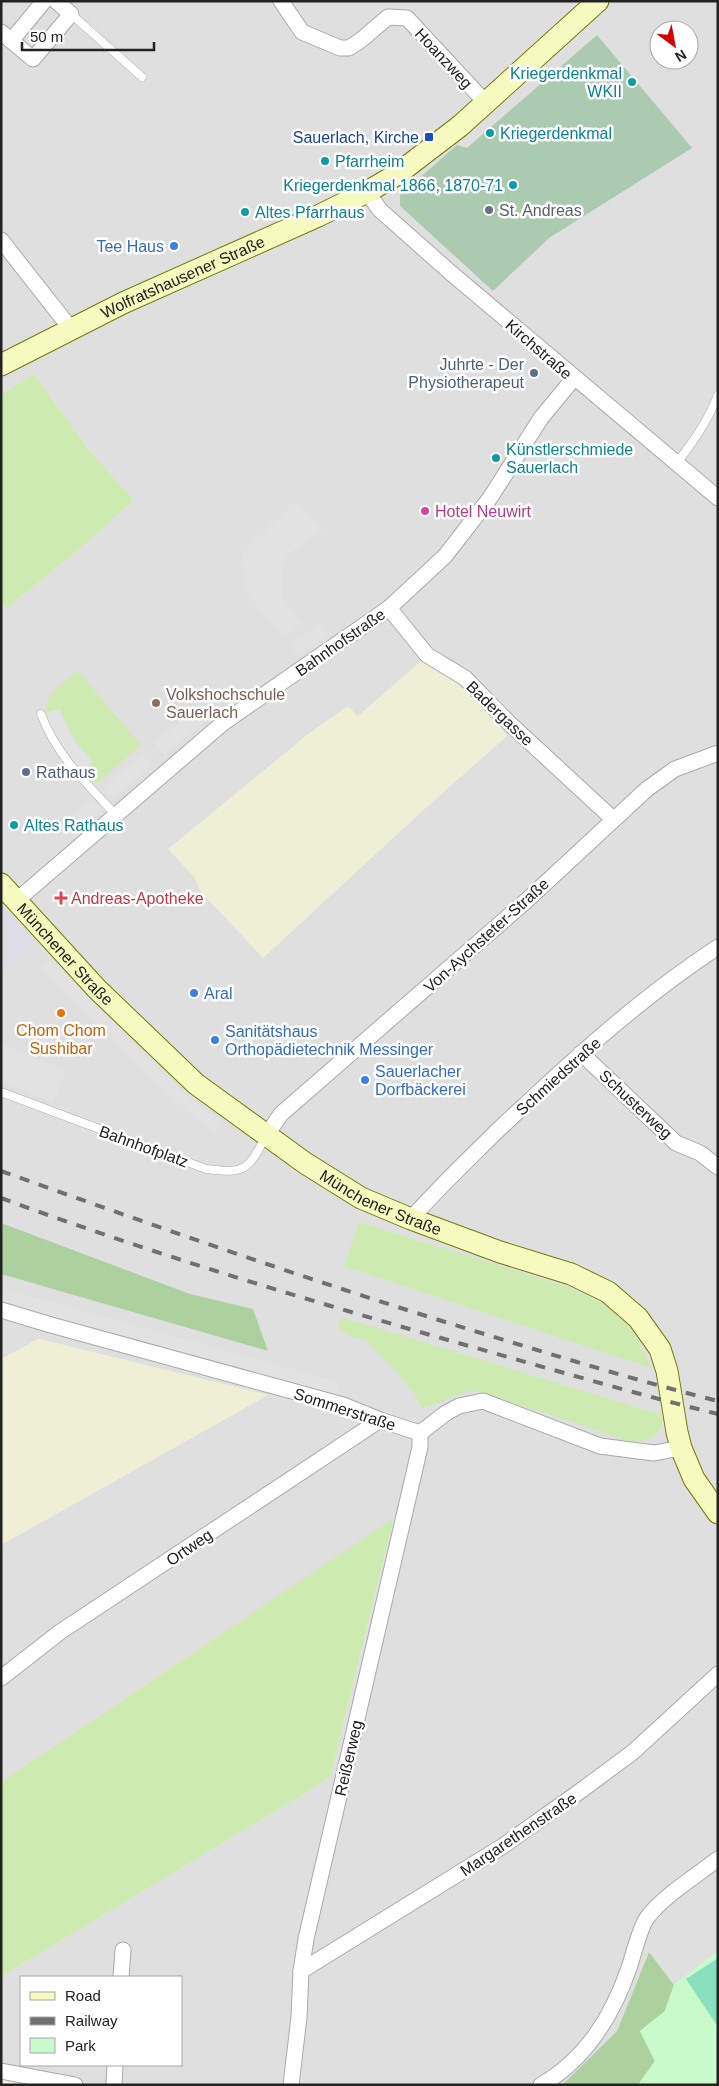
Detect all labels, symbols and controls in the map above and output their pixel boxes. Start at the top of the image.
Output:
scale bar [22,20,155,52]
north arrow [649,20,699,70]
street label: Hoanzweg [412,25,476,92]
text: 50 m [30,28,63,45]
text: N [672,47,689,65]
place label: Kriegerdenkmal WKII [510,65,622,100]
marker: Kriegerdenkmal WKII [626,76,638,88]
place label: Kriegerdenkmal [500,125,612,142]
marker: Kriegerdenkmal [484,127,496,139]
place label: Sauerlach, Kirche [293,129,419,146]
marker: Sauerlach, Kirche [423,131,435,143]
place label: Pfarrheim [335,153,404,170]
marker: Pfarrheim [319,155,331,167]
place label: Kriegerdenkmal 1866, 1870-71 [283,177,503,194]
marker: Kriegerdenkmal 1866, 1870-71 [507,179,519,191]
place label: St. Andreas [499,202,582,219]
place label: Altes Pfarrhaus [255,204,364,221]
marker: St. Andreas [483,204,495,216]
marker: Altes Pfarrhaus [239,206,251,218]
street label: Wolfratshausener Straße [98,233,267,322]
place label: Tee Haus [96,238,164,255]
marker: Tee Haus [168,240,180,252]
street label: Kirchstraße [502,316,575,383]
place label: Juhrte - Der Physiotherapeut [408,356,525,391]
marker: Juhrte - Der Physiotherapeut [528,367,540,379]
place label: Künstlerschmiede Sauerlach [506,441,633,476]
marker: Künstlerschmiede Sauerlach [490,452,502,464]
place label: Hotel Neuwirt [435,503,532,520]
marker: Hotel Neuwirt [419,505,431,517]
street label: Bahnhofstraße [292,605,388,679]
street label: Badergasse [463,678,536,749]
place label: Volkshochschule Sauerlach [166,686,285,721]
marker: Volkshochschule Sauerlach [150,697,162,709]
place label: Rathaus [36,764,96,781]
marker: Rathaus [20,766,32,778]
place label: Altes Rathaus [24,817,124,834]
marker: Altes Rathaus [8,819,20,831]
street label: Von-Aychsteter-Straße [421,875,552,996]
place label: Andreas-Apotheke [71,890,204,907]
marker: Andreas-Apotheke [55,892,67,904]
street label: Münchener Straße [14,900,116,1009]
place label: Aral [204,985,232,1002]
marker: Aral [188,987,200,999]
marker: Chom Chom Sushibar [55,1007,67,1019]
place label: Chom Chom Sushibar [16,1022,106,1057]
place label: Sanitätshaus Orthopädietechnik Messinger [225,1023,434,1058]
marker: Sanitätshaus Orthopädietechnik Messinger [209,1034,221,1046]
street label: Schmiedstraße [513,1034,604,1119]
place label: Sauerlacher Dorfbäckerei [375,1063,466,1098]
street label: Schusterweg [596,1067,675,1142]
marker: Sauerlacher Dorfbäckerei [359,1074,371,1086]
street label: Bahnhofplatz [97,1123,191,1170]
street label: Münchener Straße [317,1167,444,1239]
street label: Sommerstraße [292,1385,398,1434]
street label: Ortweg [163,1526,215,1569]
street label: Reißerweg [332,1719,365,1798]
street label: Margarethenstraße [457,1789,580,1880]
legend [20,1976,182,2066]
text: Road [65,1987,101,2004]
text: Railway [65,2012,118,2029]
text: Park [65,2037,96,2054]

